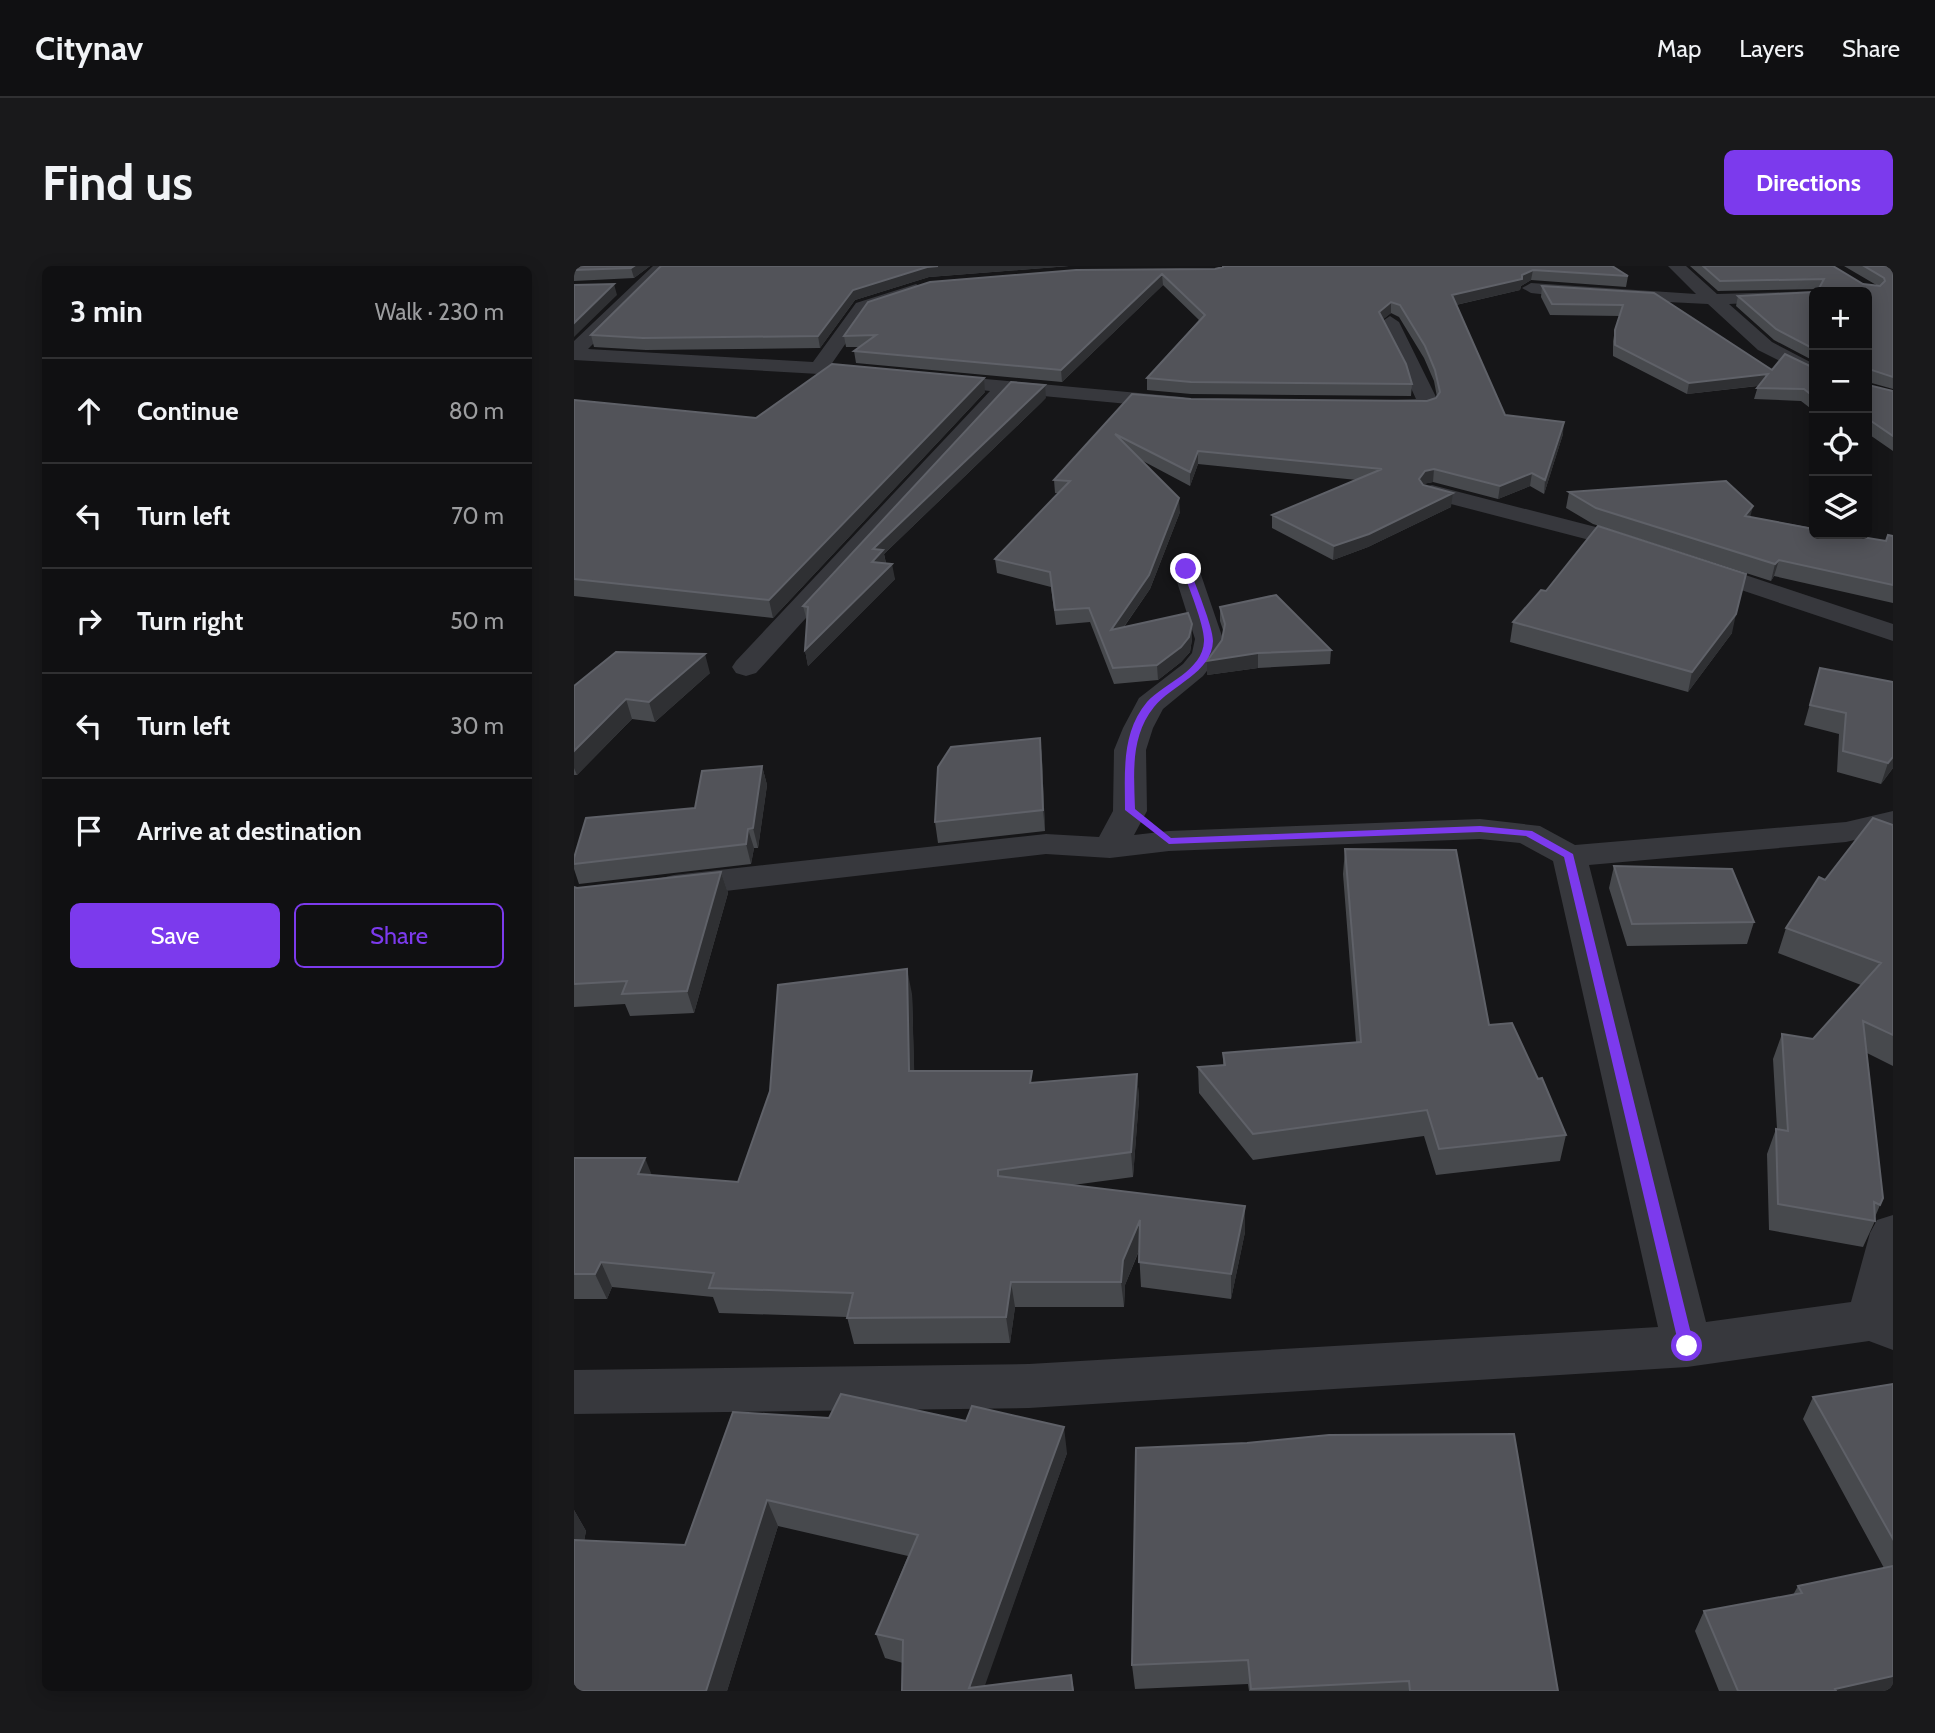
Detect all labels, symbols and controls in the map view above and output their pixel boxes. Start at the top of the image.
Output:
text: Citynav [35,28,143,68]
text: Map [1657,34,1701,63]
text: Layers [1739,34,1804,63]
text: Share [1842,34,1900,63]
button: Directions [1724,150,1893,215]
text: Find us [42,153,193,212]
map controls [1809,287,1872,539]
button: + [1809,287,1872,350]
text: 3 min [70,293,143,330]
text: Walk · 230 m [375,298,504,326]
button: − [1809,350,1872,413]
icon: ahead [70,392,108,430]
text: Continue [137,395,239,427]
text: 80 m [449,397,504,425]
button: locate [1809,413,1872,476]
button: layers [1809,476,1872,539]
icon: left [70,497,108,535]
text: Turn left [137,500,230,532]
text: 70 m [451,502,504,530]
route end [1170,553,1201,584]
icon: right [70,602,108,640]
text: Turn right [137,605,243,637]
text: 50 m [450,607,504,635]
icon: left [70,707,108,745]
text: Turn left [137,710,230,742]
text: 30 m [450,712,504,740]
icon: arrive [70,812,108,850]
text: Arrive at destination [137,815,362,847]
button: Save [70,903,280,968]
button: Share [294,903,504,968]
route start [1671,1330,1702,1361]

